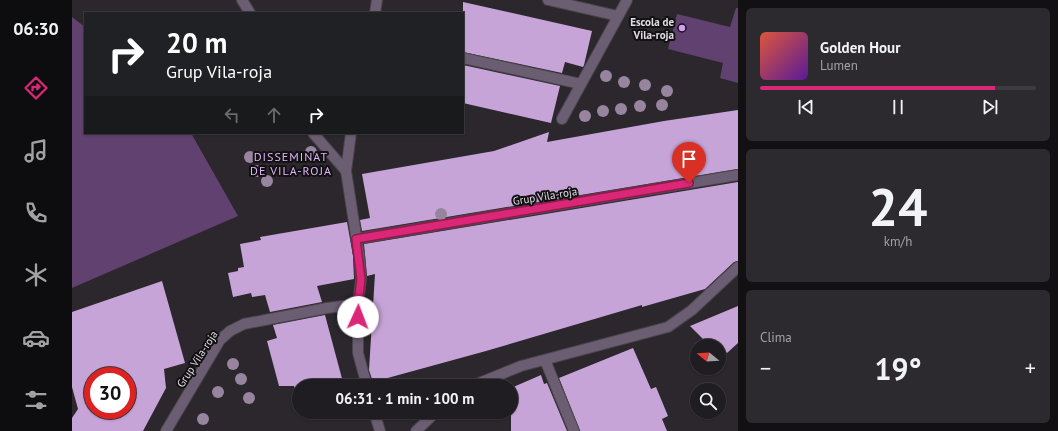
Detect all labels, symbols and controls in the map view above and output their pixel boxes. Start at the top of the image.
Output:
place label: Escola de Vila-roja [630,15,674,42]
text: 06:30 [13,17,59,40]
marker: Escola de Vila-roja [677,23,687,33]
text: 20 m [166,24,227,61]
icon: right [100,28,152,80]
text: Golden Hour [820,38,900,57]
text: Lumen [820,57,858,74]
text: Grup Vila-roja [166,60,272,83]
icon: directions [22,74,50,102]
icon: previous [795,96,817,118]
icon: pause [887,96,909,118]
icon: next [979,96,1001,118]
icon: left [221,104,243,126]
icon: ahead [263,104,285,126]
icon: right [305,104,327,126]
icon: music [22,137,50,165]
pin [672,142,706,183]
icon: arrive [678,148,700,170]
district label: DISSEMINAT DE VILA-ROJA [250,149,332,178]
text: 24 [869,173,927,240]
street label: Grup Vila-roja [512,184,578,208]
icon: phone [22,199,50,227]
text: km/h [884,233,912,250]
icon: climate [22,261,50,289]
position arrow [337,296,379,338]
icon: car [22,324,50,352]
street label: Grup Vila-roja [173,328,221,390]
text: Clima [760,329,792,346]
north arrow [690,339,726,375]
map controls [690,339,726,419]
text: 19° [874,349,922,388]
text: − [760,354,771,382]
text: + [1025,354,1036,382]
speed limit sign: 30 [84,367,136,419]
button: search [690,383,726,419]
icon: filters [22,386,50,414]
text: 06:31 · 1 min · 100 m [336,389,474,408]

